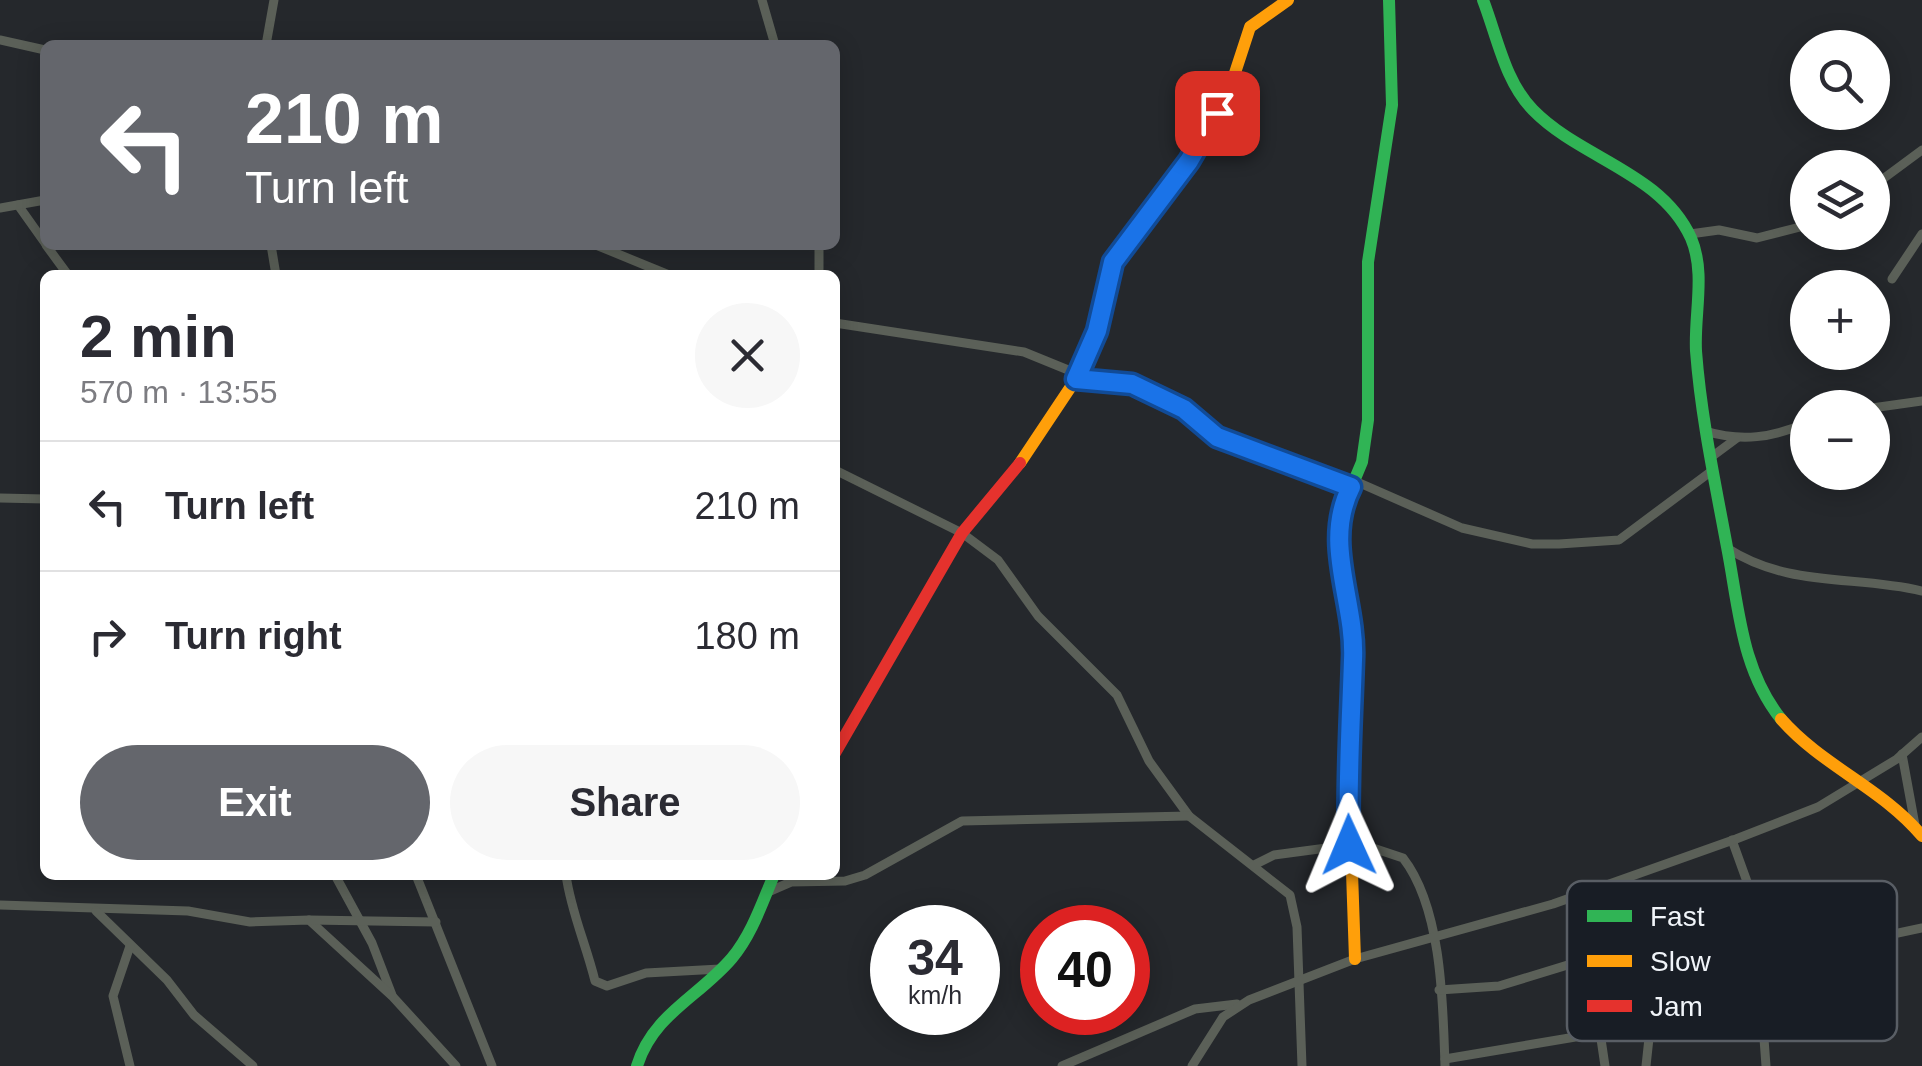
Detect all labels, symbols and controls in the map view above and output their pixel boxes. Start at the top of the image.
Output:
map controls [1790,30,1890,490]
button: search [1790,30,1890,130]
pin [1175,71,1260,156]
icon: left [80,80,210,210]
text: 210 m [245,80,443,158]
icon: arrive [1190,86,1245,141]
button: layers [1790,150,1890,250]
text: Turn left [245,162,408,213]
button: + [1790,270,1890,370]
text: 2 min [80,303,237,370]
button: close [695,303,800,408]
text: 570 m · 13:55 [80,374,277,410]
button: − [1790,390,1890,490]
icon: left [80,479,135,534]
text: Turn left [165,485,314,527]
text: 210 m [694,485,800,527]
icon: right [80,609,135,664]
text: Turn right [165,615,342,657]
text: 180 m [694,615,800,657]
button: Exit [80,745,430,860]
button: Share [450,745,800,860]
position arrow [1297,793,1401,897]
legend [1567,881,1897,1041]
text: Fast [1650,901,1705,932]
speed limit sign: 40 [1020,905,1150,1035]
text: 34 [907,930,963,986]
text: Slow [1650,946,1711,977]
text: km/h [908,981,962,1009]
text: Jam [1650,991,1703,1022]

